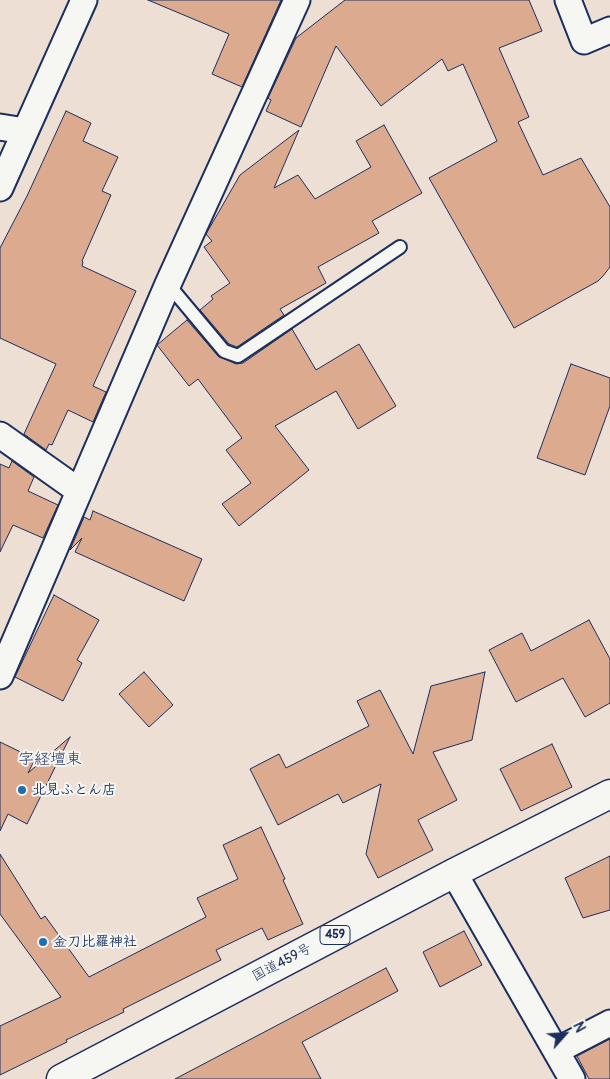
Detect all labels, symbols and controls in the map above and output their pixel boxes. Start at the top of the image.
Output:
district label: 字経壇東 [18,750,82,770]
place label: 北見ふとん店 [32,782,116,798]
marker: 北見ふとん店 [16,784,28,796]
road number: 459 [320,926,350,944]
place label: 金刀比羅神社 [53,934,137,950]
marker: 金刀比羅神社 [37,936,49,948]
street label: 国道459号 [249,940,315,986]
north arrow [540,1009,590,1059]
text: N [569,1019,589,1035]

